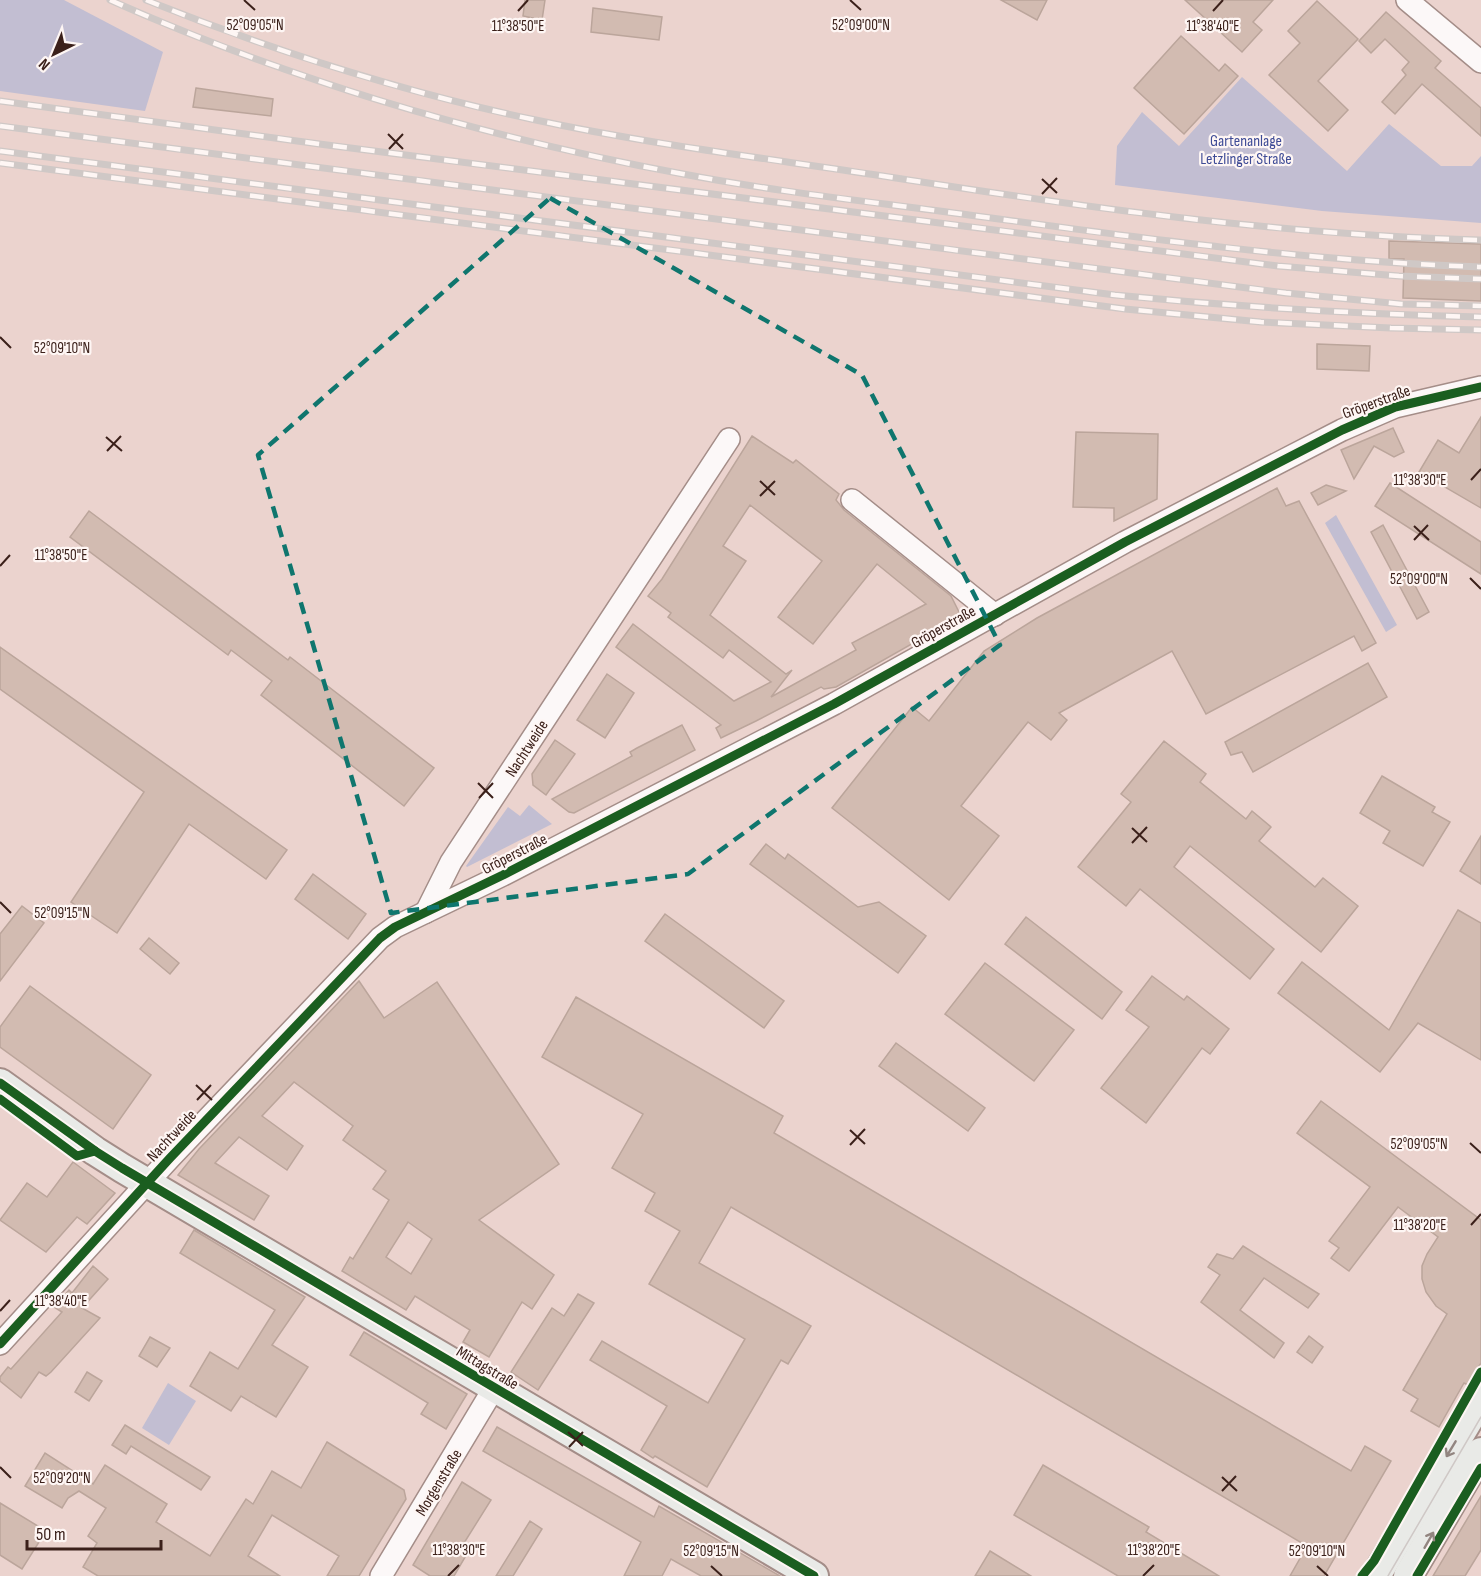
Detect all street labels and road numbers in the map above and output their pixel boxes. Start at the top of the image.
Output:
street label: Gröperstraße [1340,381,1413,423]
street label: Gröperstraße [908,602,979,653]
street label: Nachtweide [502,717,553,781]
street label: Gröperstraße [479,830,550,879]
street label: Nachtweide [143,1106,201,1166]
street label: Mittagstraße [453,1342,522,1394]
street label: Morgenstraße [412,1446,467,1519]

